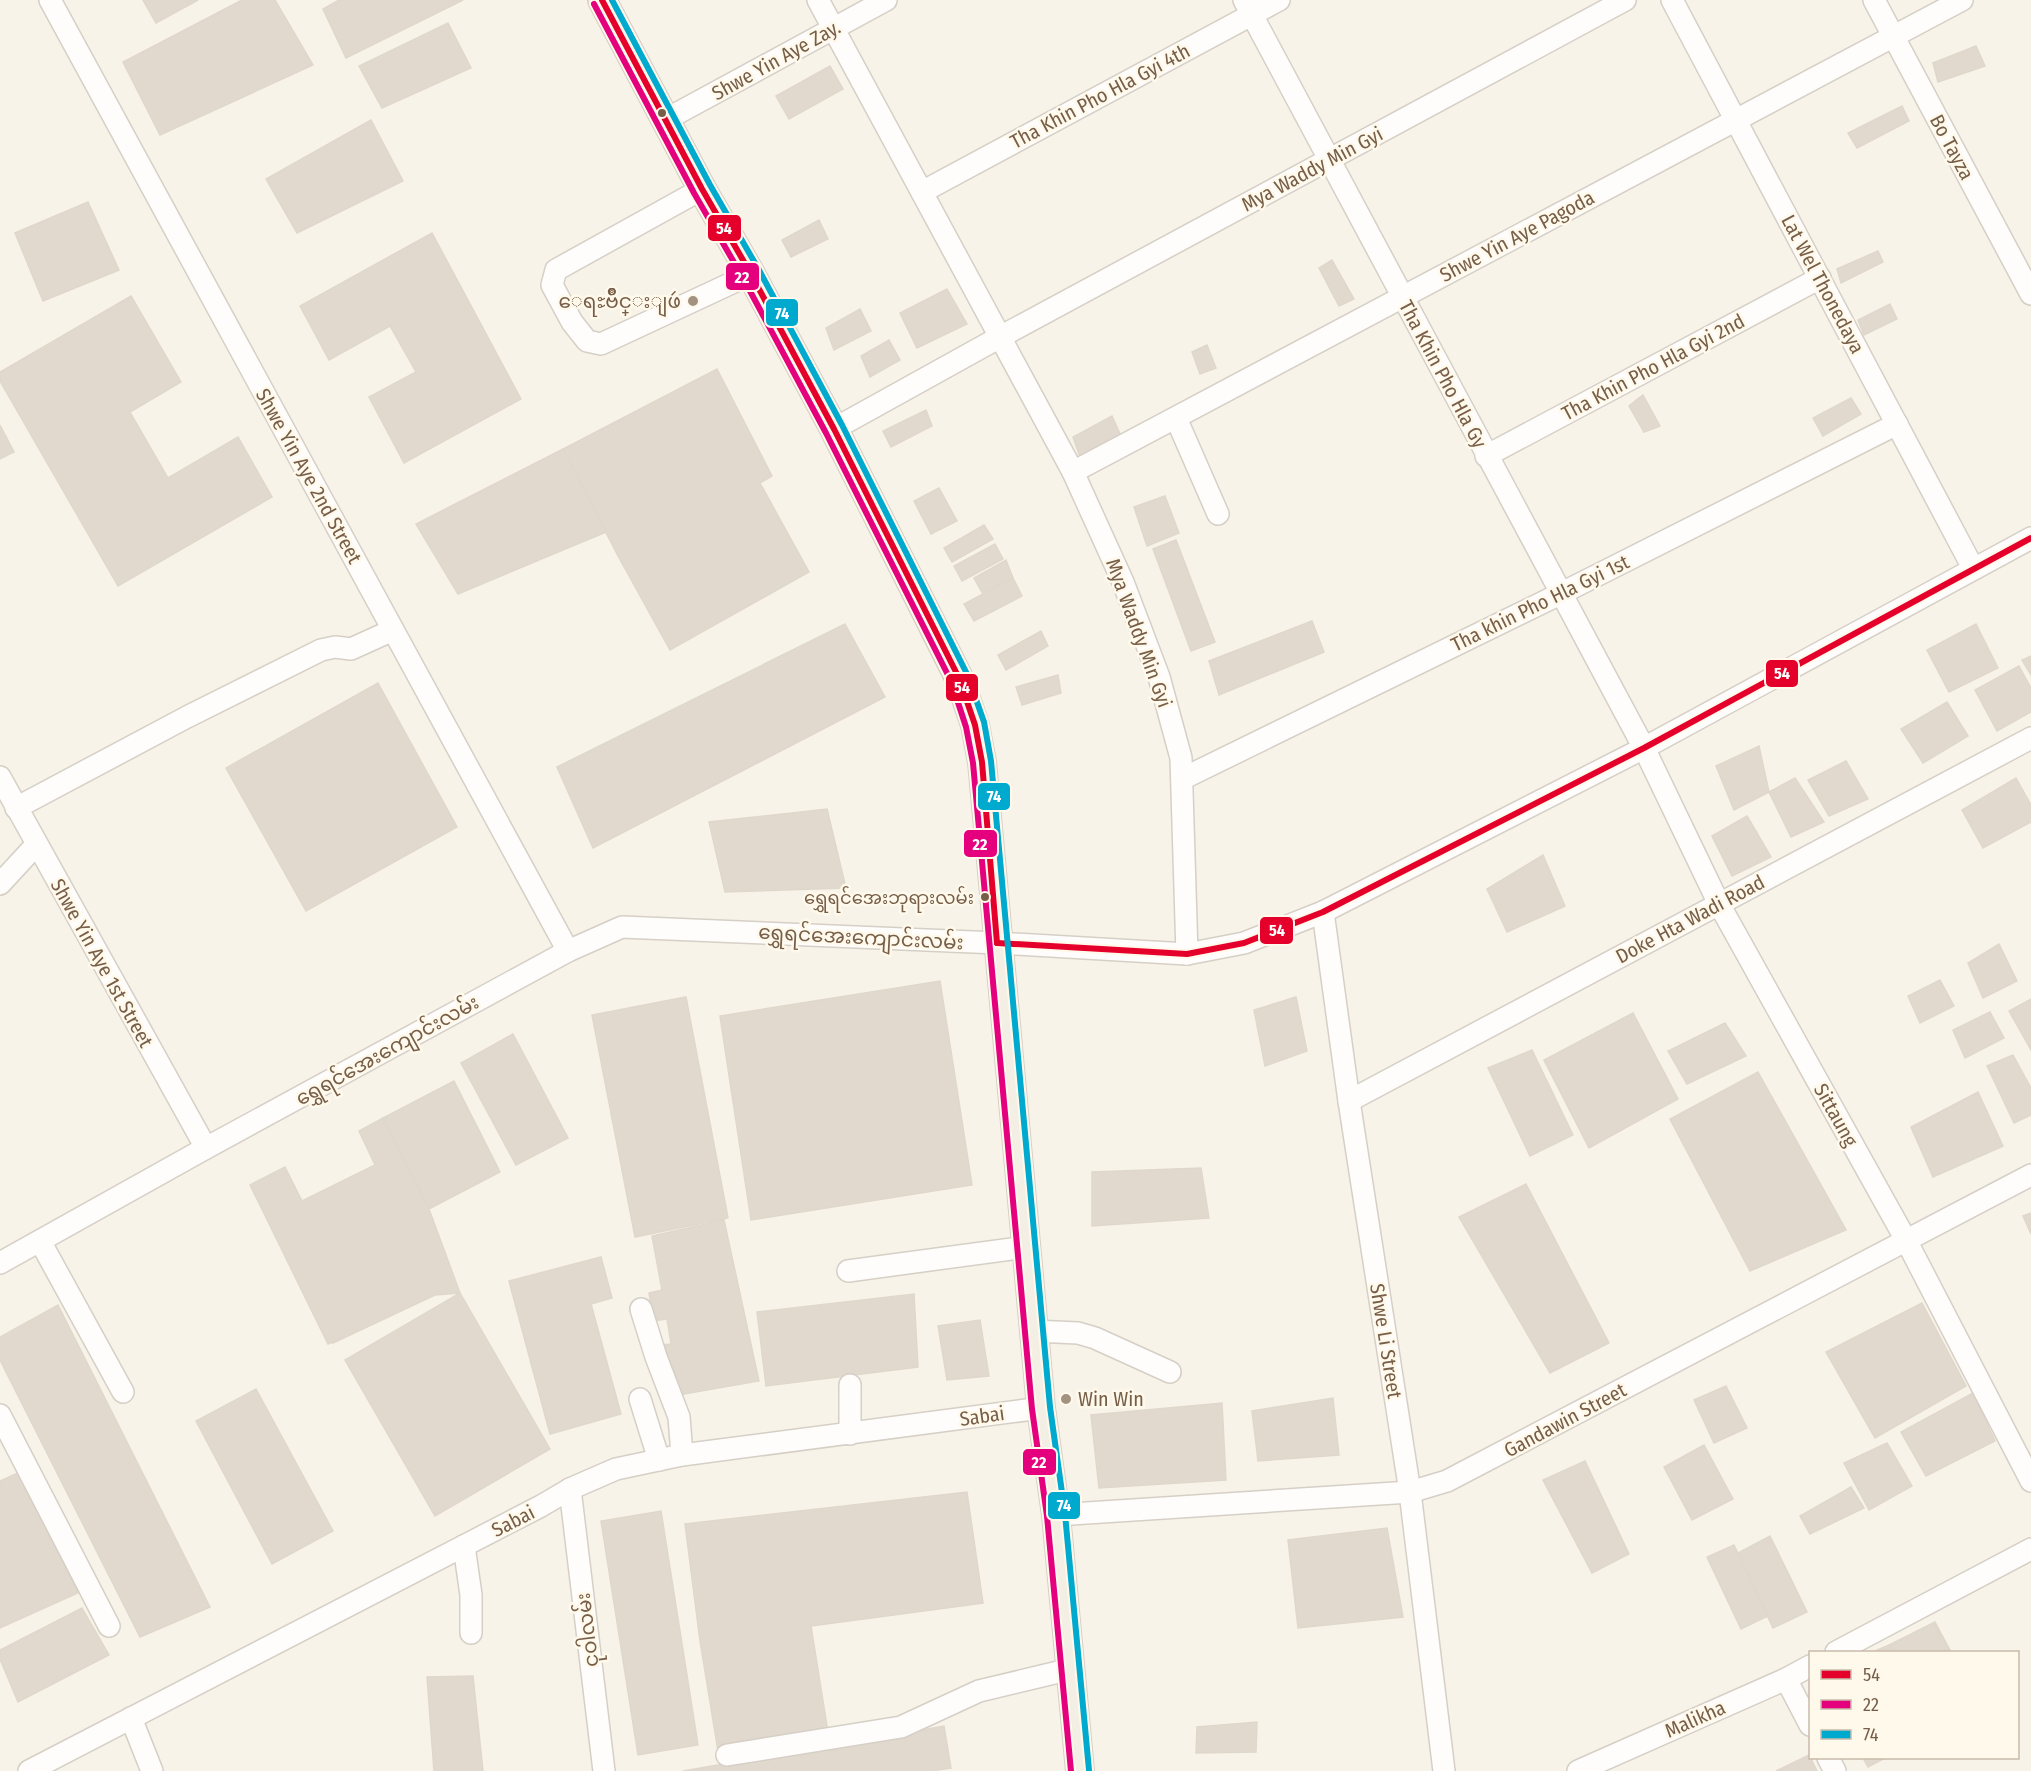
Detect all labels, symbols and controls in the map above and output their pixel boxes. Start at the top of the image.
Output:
street label: Shwe Yin Aye Zay. [708,15,844,105]
street label: Tha Khin Pho Hla Gyi 4th [1006,38,1194,154]
unlabelled marker [656,107,668,119]
street label: Bo Tayza [1925,110,1979,184]
street label: Mya Waddy Min Gyi [1237,122,1387,216]
street label: Shwe Yin Aye Pagoda [1436,185,1598,287]
street label: Lat Wel Thonedaya [1776,210,1870,358]
line badge: 54 [707,214,742,242]
text: 54 [716,219,732,238]
line badge: 22 [725,262,760,291]
text: 22 [734,268,750,287]
place label: ေရႊဗ်ိဳင္းျဖဴ [558,287,681,317]
marker: ေရႊဗ်ိဳင္းျဖဴ [686,294,700,308]
street label: Tha Khin Pho Hla Gy [1394,296,1492,452]
line badge: 74 [765,298,799,327]
text: 74 [775,304,789,323]
street label: Tha Khin Pho Hla Gyi 2nd [1558,309,1748,425]
street label: Shwe Yin Aye 2nd Street [251,384,367,568]
street label: Tha khin Pho Hla Gyi 1st [1447,549,1633,657]
street label: Mya Waddy Min Gyi [1101,555,1177,711]
line badge: 54 [1765,659,1799,688]
text: 54 [1774,664,1790,683]
line badge: 54 [945,673,979,702]
text: 54 [954,678,970,697]
line badge: 74 [977,782,1011,811]
text: 74 [987,787,1001,806]
line badge: 22 [963,829,998,858]
text: 22 [972,835,988,854]
street label: Doke Hta Wadi Road [1612,870,1768,968]
street label: Shwe Yin Aye 1st Street [46,874,159,1052]
place label: ရွှေရင်အေးဘုရားလမ်း [804,885,974,913]
marker: ရွှေရင်အေးဘုရားလမ်း [979,891,991,903]
line badge: 54 [1259,916,1294,945]
street label: ရွှေရင်အေးကျောင်းလမ်း [758,918,964,958]
text: 54 [1269,921,1285,940]
street label: ရွှေရင်အေးကျောင်းလမ်း [290,988,485,1114]
street label: Sittaung [1809,1079,1863,1151]
street label: Shwe Li Street [1365,1282,1407,1401]
street label: Gandawin Street [1500,1378,1631,1462]
place label: Win Win [1078,1387,1144,1411]
marker: Win Win [1059,1392,1073,1406]
street label: Sabai [958,1401,1006,1431]
line badge: 22 [1022,1448,1057,1476]
text: 22 [1031,1453,1047,1472]
line badge: 74 [1047,1491,1081,1520]
text: 74 [1057,1496,1071,1515]
street label: Sabai [487,1500,539,1542]
street label: ငုဝါလမ်း [569,1591,608,1669]
legend [1809,1651,2019,1759]
text: 54 [1863,1664,1880,1686]
text: 22 [1863,1694,1879,1716]
street label: Malikha [1661,1695,1729,1743]
text: 74 [1863,1724,1879,1746]

